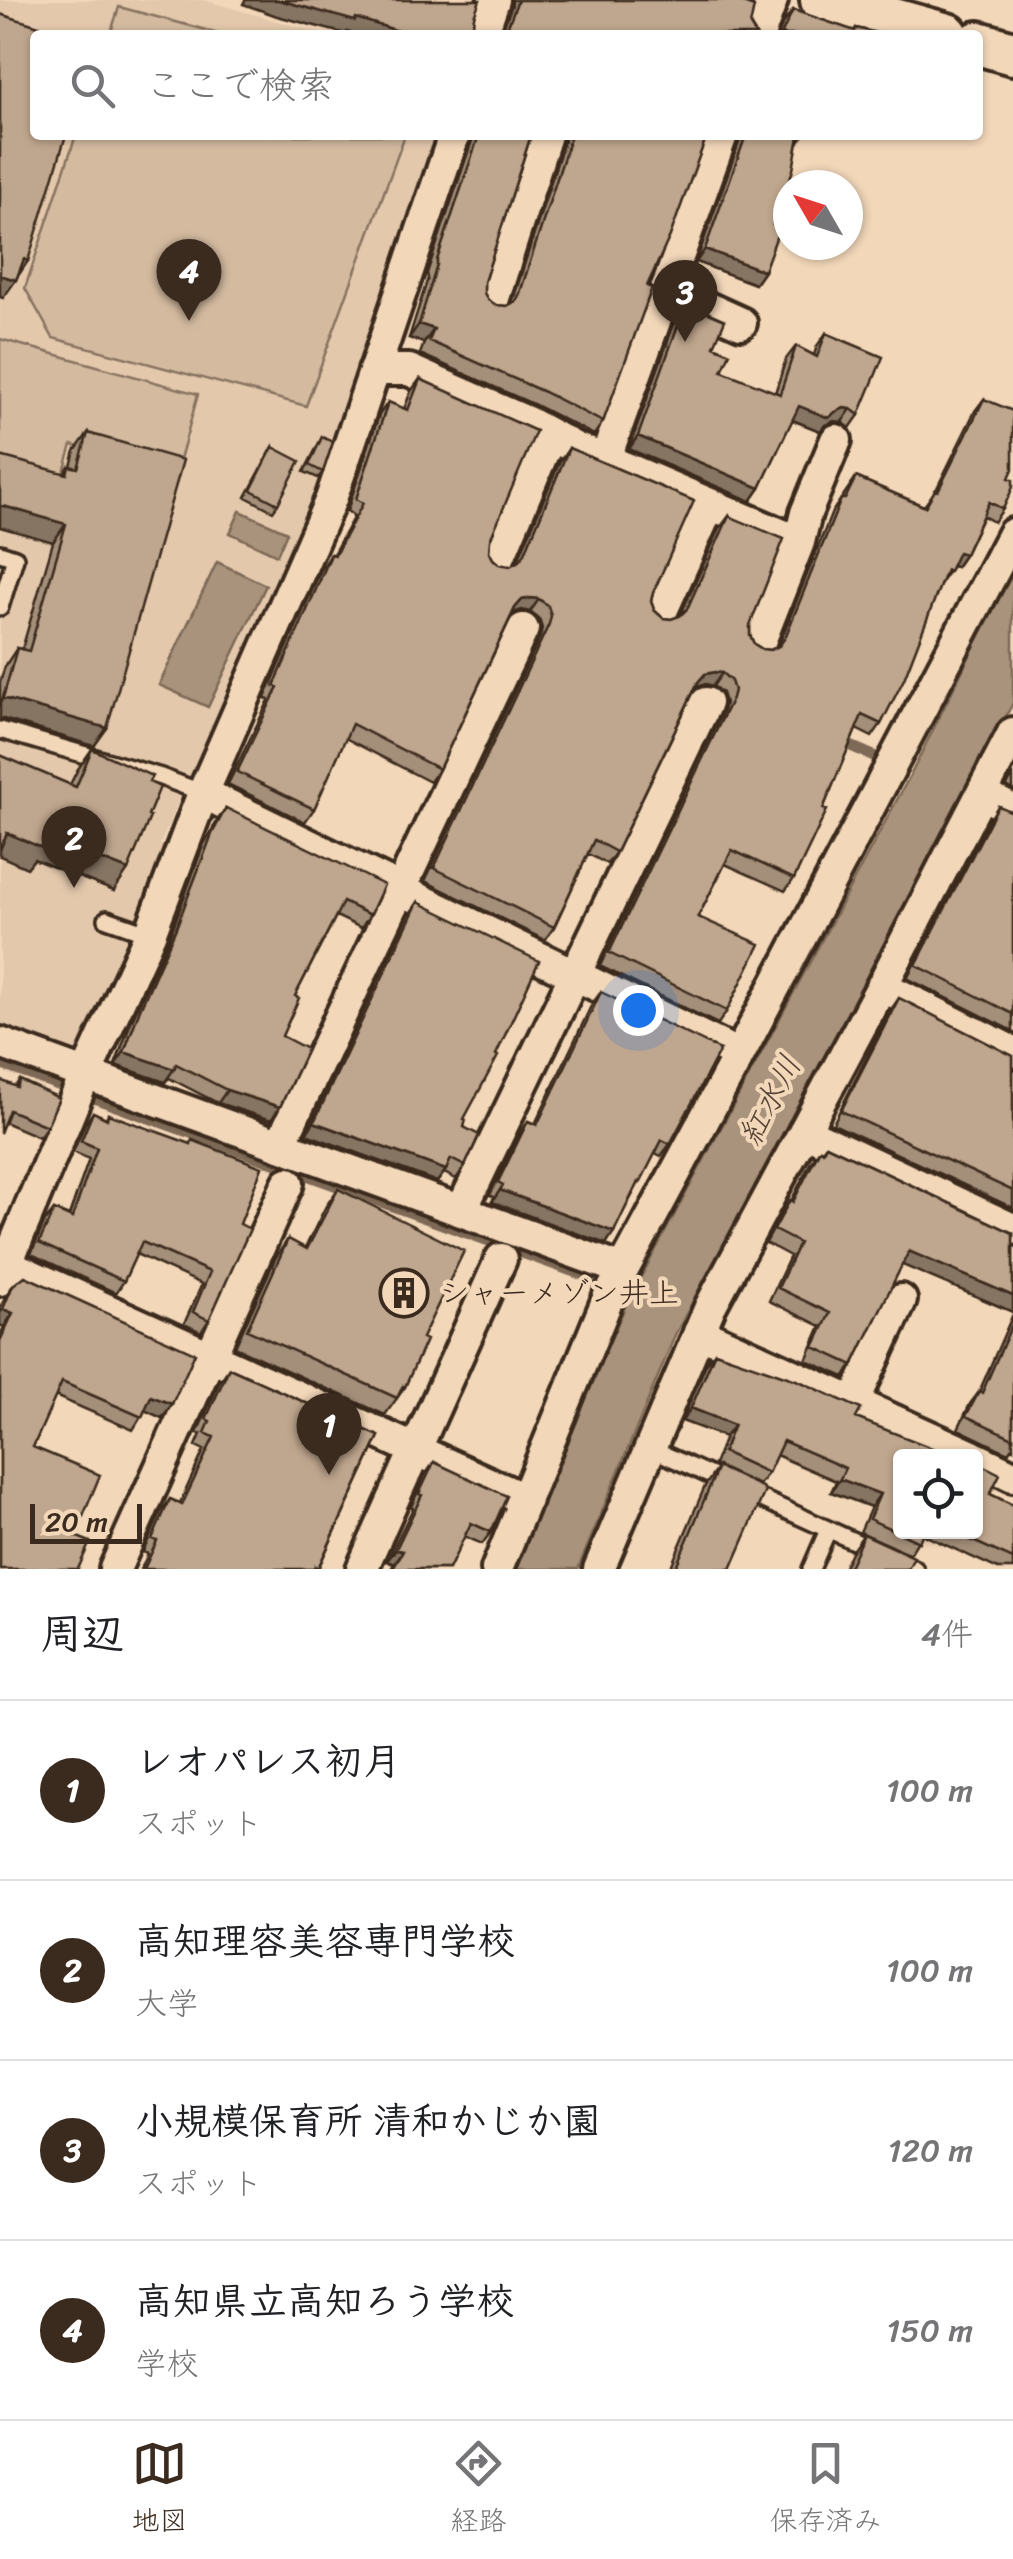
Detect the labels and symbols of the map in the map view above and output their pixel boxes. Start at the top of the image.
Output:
north arrow [773,170,863,260]
pin: 4 [156,238,222,321]
pin: 3 [652,260,718,342]
pin: 2 [42,806,106,888]
your location [613,985,664,1036]
water label: 紅水川 [722,1044,818,1156]
place label: シャーメゾン井上 [439,1266,679,1320]
building icon: シャーメゾン井上 [378,1267,430,1319]
pin: 1 [296,1392,362,1475]
scale bar [30,1499,142,1544]

